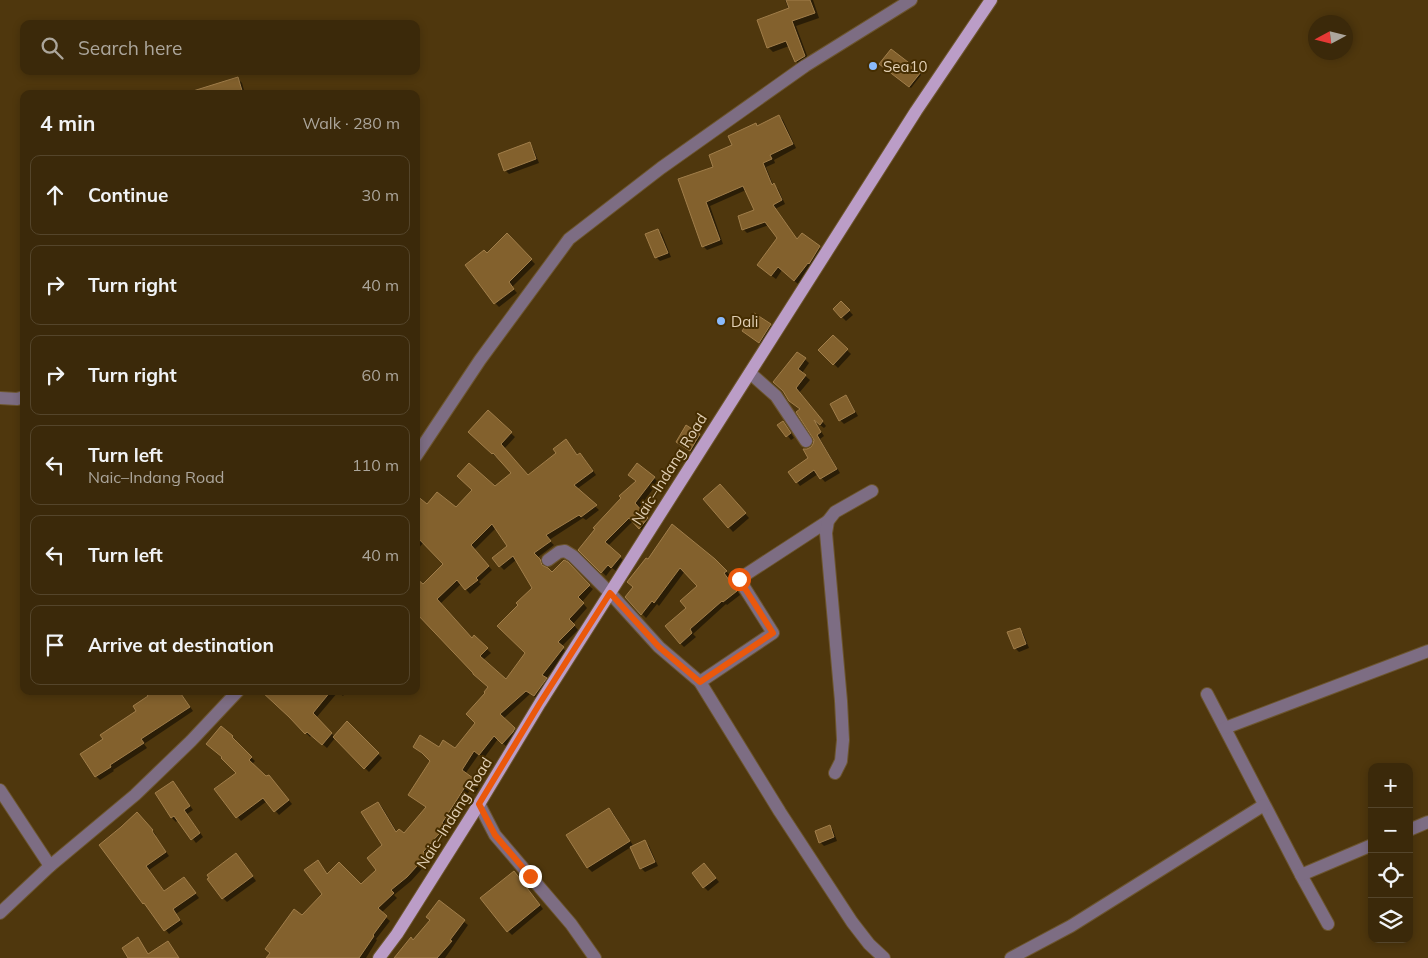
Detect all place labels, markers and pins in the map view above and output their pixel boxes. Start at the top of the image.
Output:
place label: Sea10 [883,57,928,76]
marker: Sea10 [867,60,879,72]
place label: Dali [731,312,758,331]
marker: Dali [715,315,727,327]

